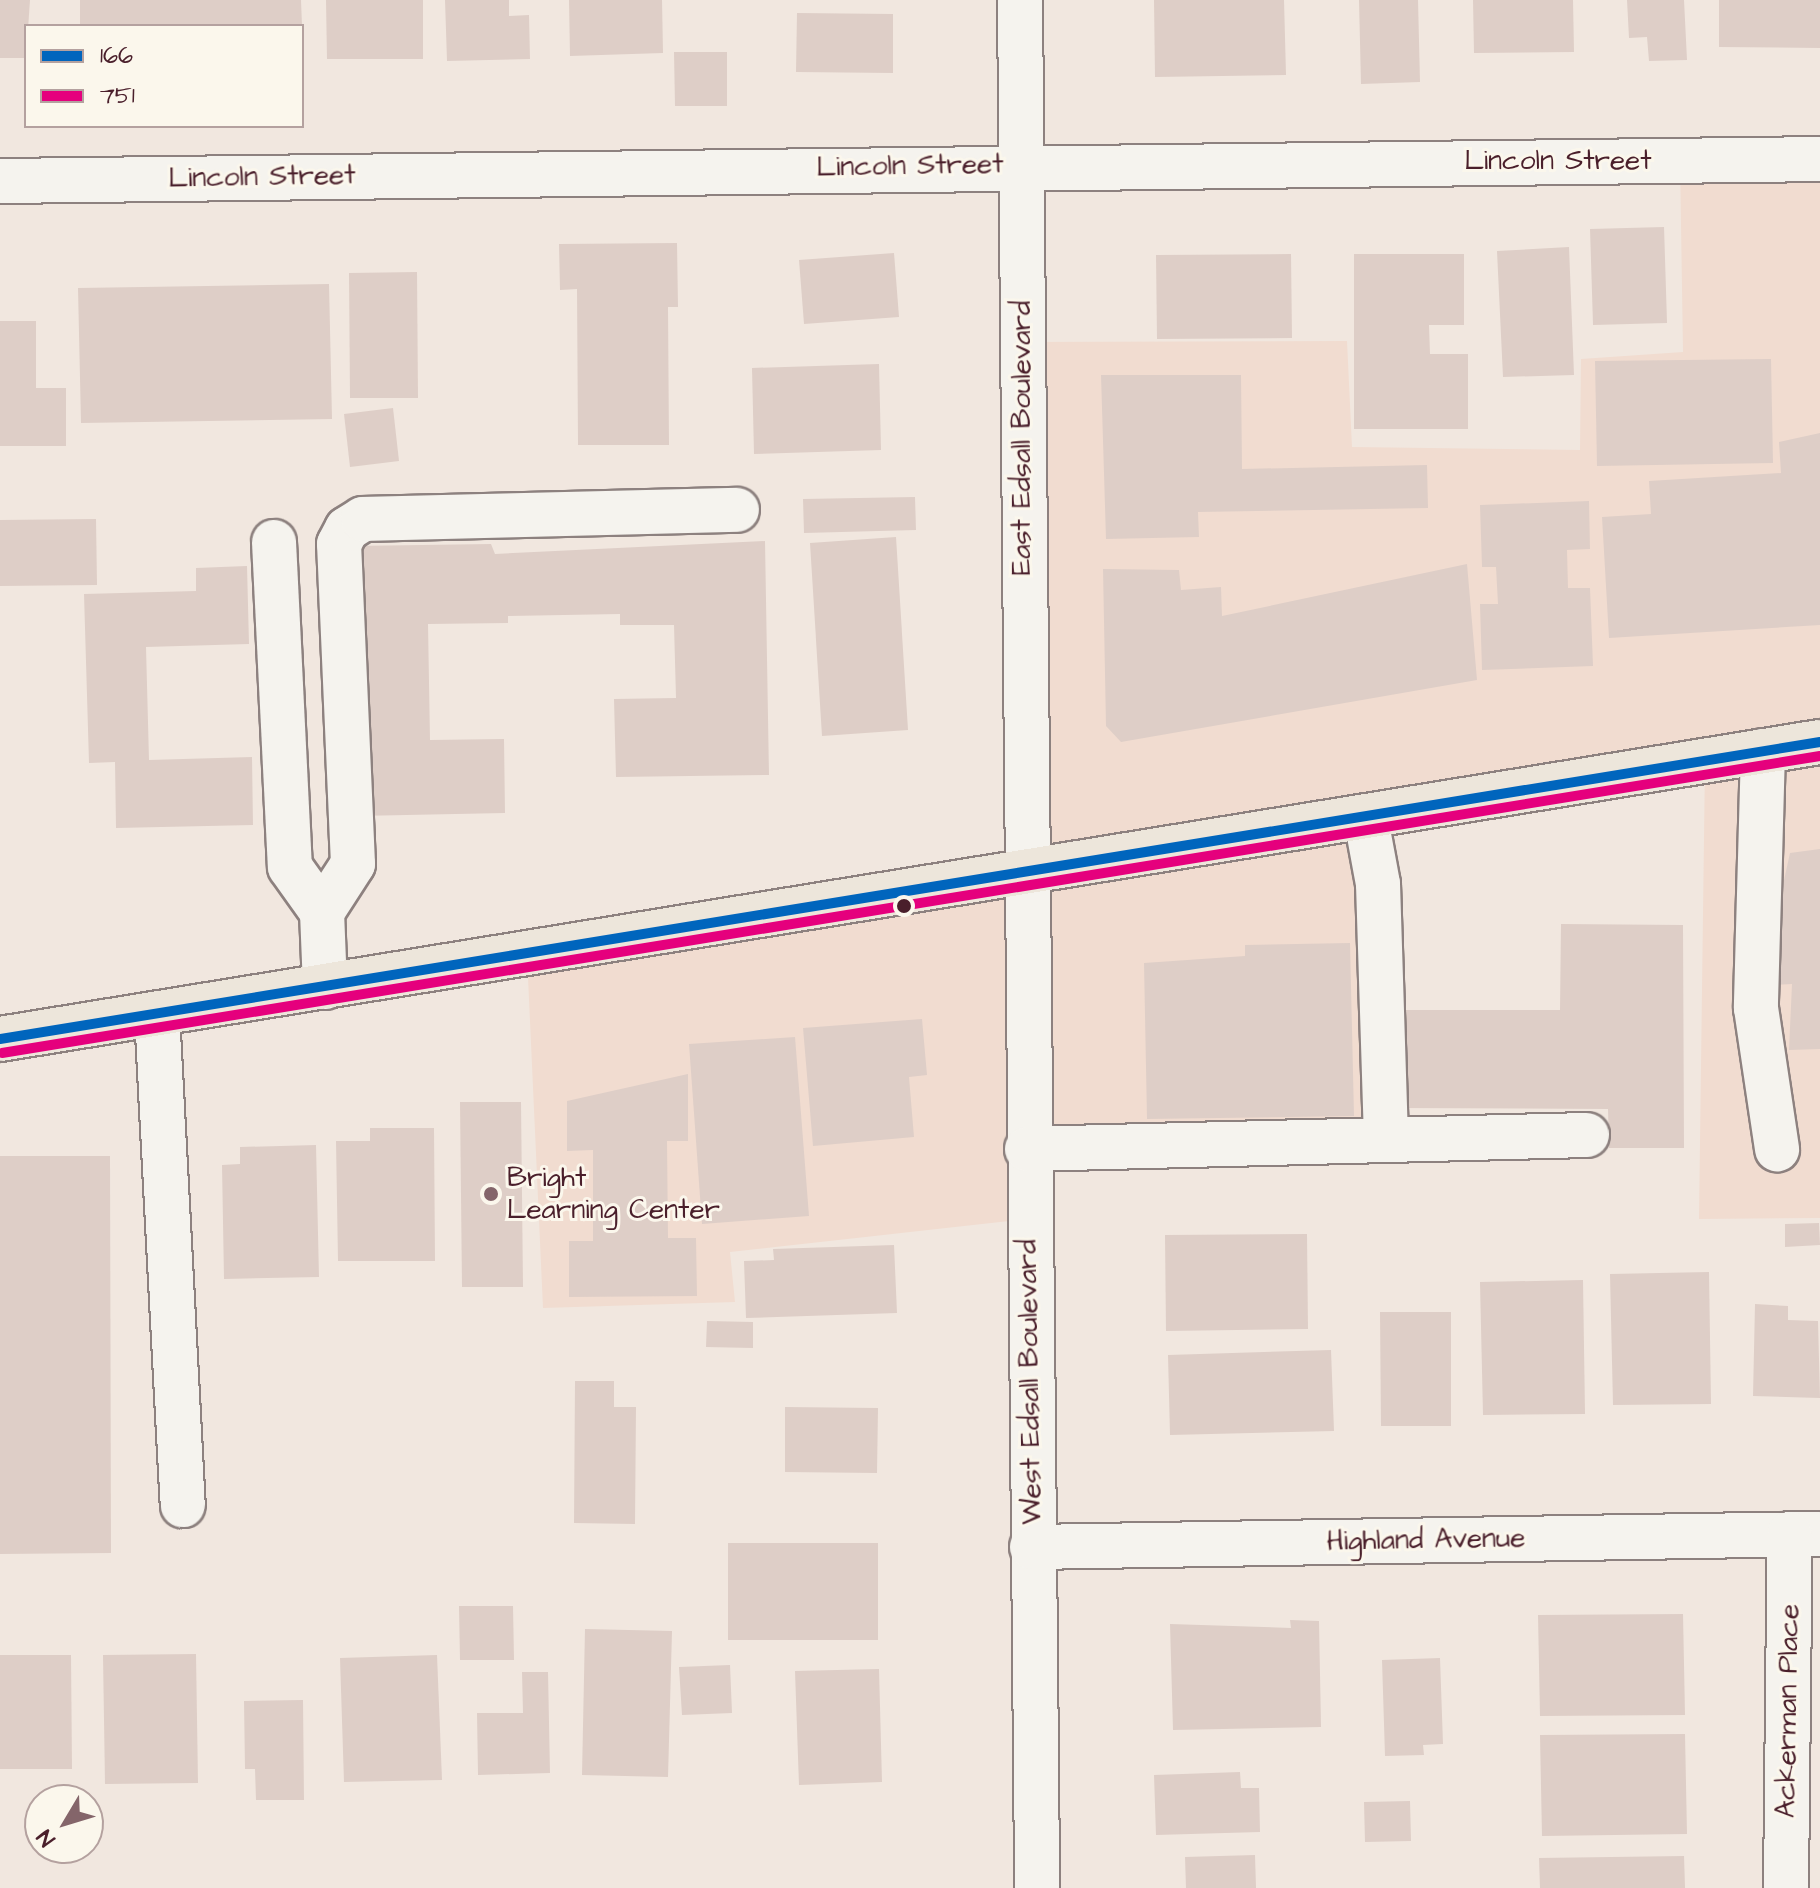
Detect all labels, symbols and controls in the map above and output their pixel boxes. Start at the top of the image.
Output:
legend [24,24,304,128]
text: 166 [100,39,133,73]
text: 751 [100,79,135,113]
street label: Lincoln Street [1464,144,1652,178]
street label: Lincoln Street [816,148,1004,184]
street label: Lincoln Street [168,159,356,195]
street label: East Edsall Boulevard [1005,301,1039,575]
unlabelled marker [896,898,912,914]
place label: Bright Learning Center [507,1161,720,1227]
marker: Bright Learning Center [482,1185,500,1203]
street label: West Edsall Boulevard [1011,1239,1049,1525]
street label: Highland Avenue [1326,1521,1526,1559]
street label: Ackerman Place [1769,1604,1807,1818]
north arrow [24,1784,104,1864]
text: N [30,1823,63,1853]

